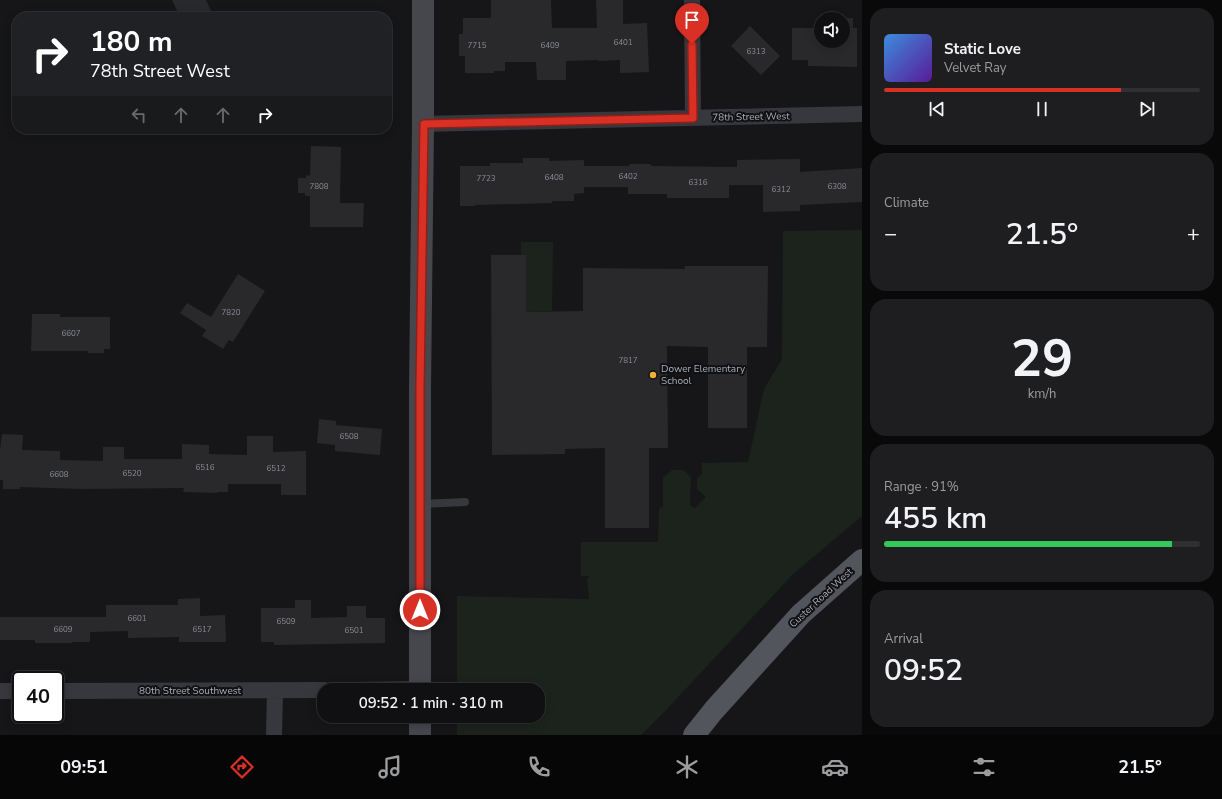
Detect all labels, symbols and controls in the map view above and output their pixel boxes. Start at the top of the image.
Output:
pin [675,3,709,44]
icon: arrive [681,9,703,31]
map controls [814,12,850,48]
button: sound [814,12,850,48]
text: 180 m [90,23,173,61]
icon: right [24,28,76,80]
house number: 6401 [613,37,633,48]
text: Static Love [944,39,1021,59]
house number: 7715 [467,40,487,51]
house number: 6409 [540,40,560,51]
house number: 6313 [746,46,766,57]
text: 78th Street West [90,59,230,83]
text: Velvet Ray [944,59,1006,77]
icon: previous [926,98,948,120]
icon: pause [1031,98,1053,120]
icon: next [1136,98,1158,120]
icon: left [128,104,150,126]
icon: ahead [170,104,192,126]
icon: ahead [212,104,234,126]
icon: right [254,104,276,126]
street label: 78th Street West [712,109,790,125]
house number: 6402 [618,171,638,182]
house number: 6408 [544,172,564,183]
house number: 7723 [476,173,496,184]
house number: 6316 [688,177,708,188]
house number: 7808 [309,181,329,192]
house number: 6308 [827,181,847,192]
house number: 6312 [771,184,791,195]
text: Climate [884,194,929,212]
text: 21.5° [1006,214,1078,255]
text: − [884,219,897,249]
text: + [1187,219,1200,249]
house number: 7820 [221,307,241,318]
text: 29 [1011,323,1073,394]
house number: 6607 [61,328,81,339]
house number: 7817 [618,355,638,366]
place label: Dower Elementary School [661,362,746,388]
marker: Dower Elementary School [648,370,658,380]
text: km/h [1028,385,1056,403]
house number: 6508 [339,431,359,442]
house number: 6516 [195,462,215,473]
house number: 6512 [266,463,286,474]
house number: 6520 [122,468,142,479]
house number: 6608 [49,469,69,480]
text: Range · 91% [884,478,959,496]
text: 455 km [884,498,987,539]
street label: Custer Road West [786,565,856,631]
position arrow [399,589,441,631]
house number: 6601 [127,613,147,624]
house number: 6509 [276,616,296,627]
house number: 6609 [53,624,73,635]
house number: 6517 [192,624,212,635]
house number: 6501 [344,625,364,636]
text: Arrival [884,630,923,648]
text: 09:52 [884,650,963,691]
speed limit sign: 40 [12,671,64,723]
street label: 80th Street Southwest [139,684,241,698]
text: 09:52 · 1 min · 310 m [359,693,503,713]
icon: directions [228,753,256,781]
icon: music [376,753,404,781]
icon: phone [525,753,553,781]
icon: climate [673,753,701,781]
icon: car [821,753,849,781]
icon: filters [970,753,998,781]
text: 09:51 [60,755,108,779]
text: 21.5° [1118,755,1162,779]

